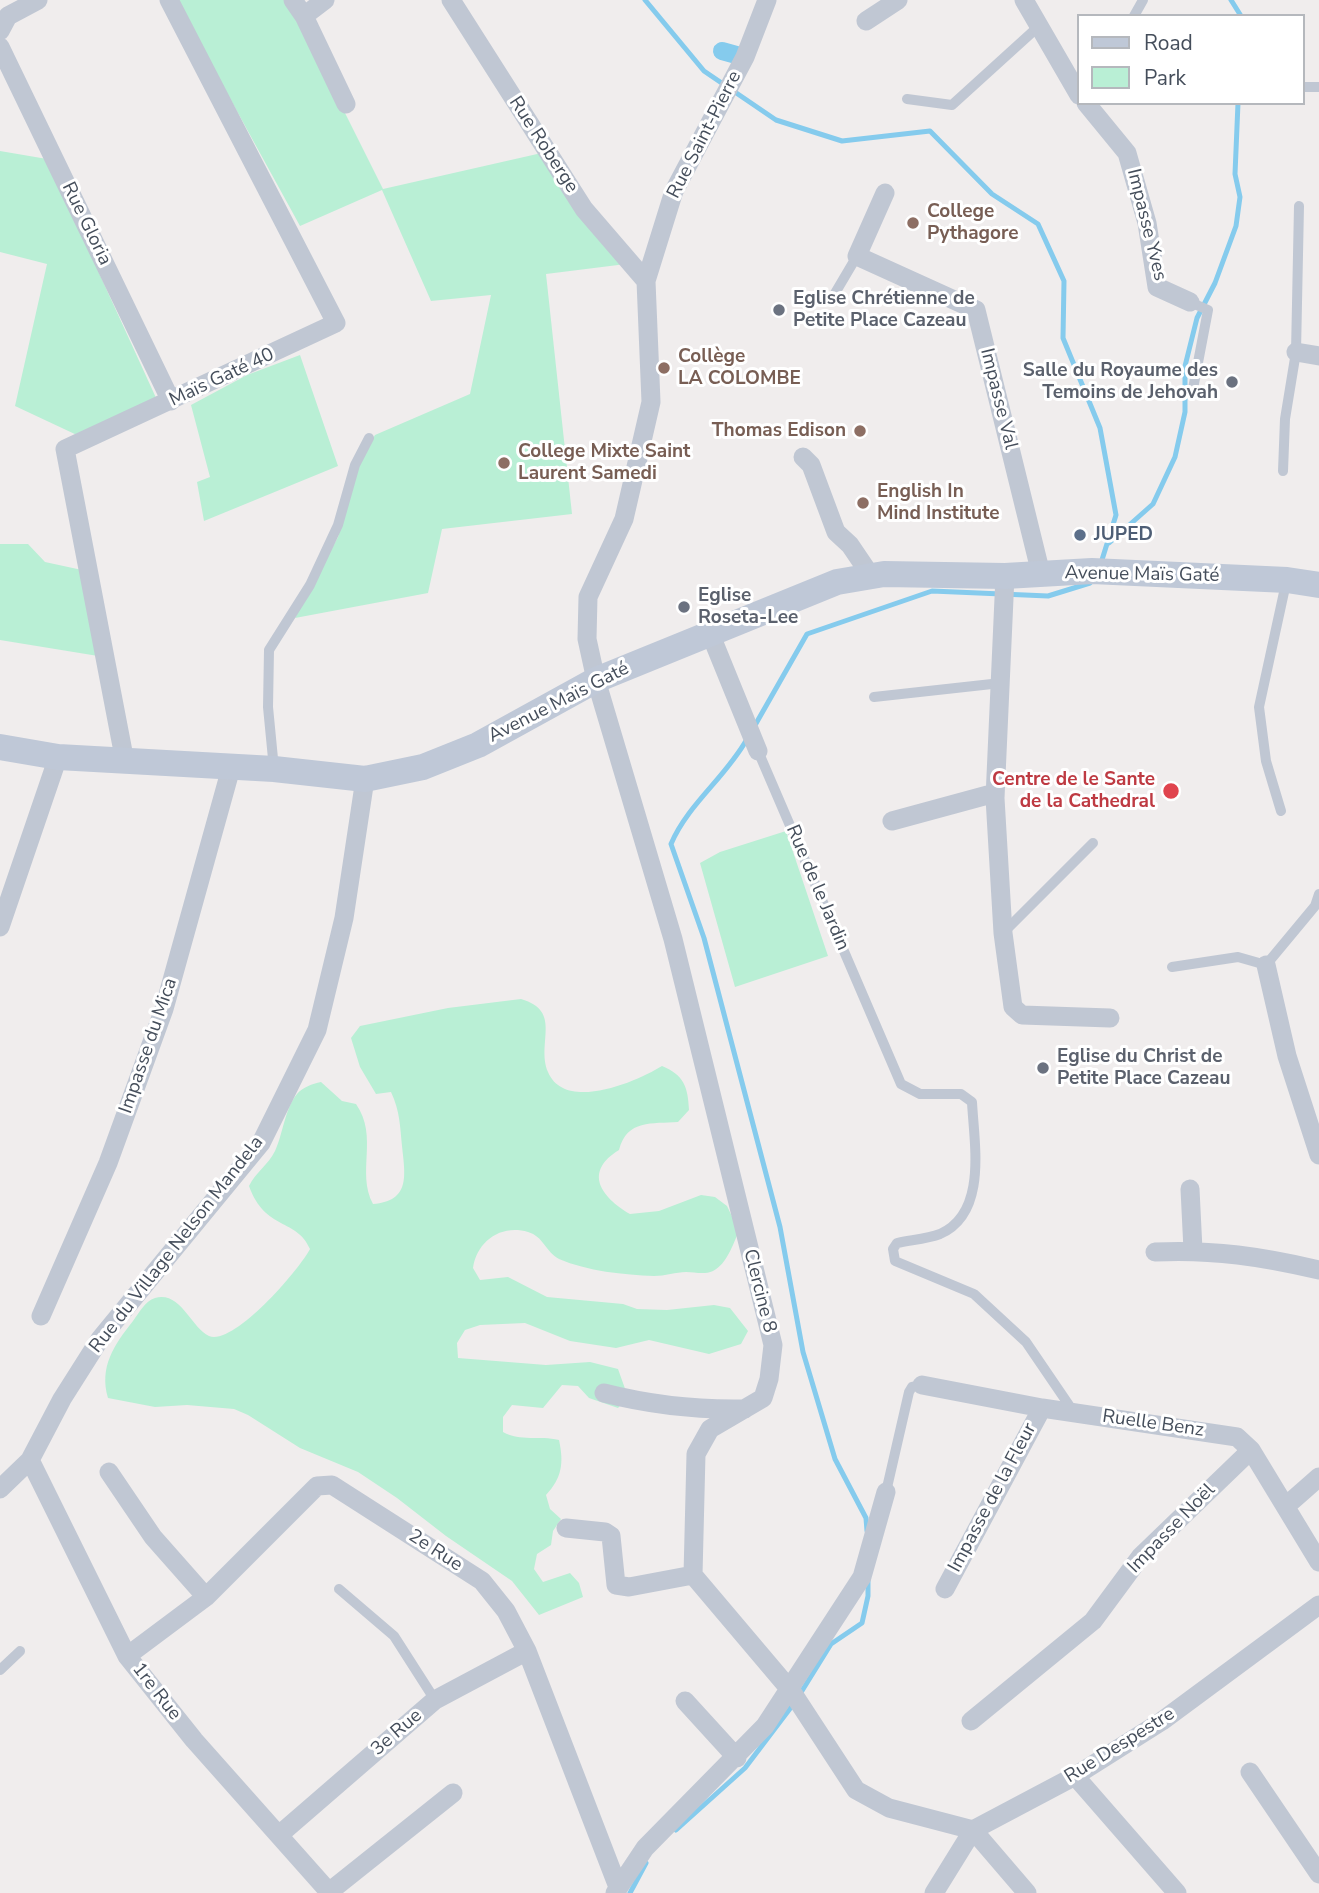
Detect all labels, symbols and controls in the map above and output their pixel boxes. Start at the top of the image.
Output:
legend [1078,14,1305,105]
text: Road [1144,29,1193,57]
text: Park [1144,64,1186,92]
street label: Rue Saint-Pierre [663,67,747,203]
street label: Rue Roberge [503,92,583,198]
street label: Impasse Yves [1121,167,1171,283]
street label: Rue Gloria [56,179,116,269]
place label: College Pythagore [927,201,1019,245]
marker: College Pythagore [905,215,921,231]
place label: Eglise Chrétienne de Petite Place Cazeau [793,288,975,332]
marker: Eglise Chrétienne de Petite Place Cazeau [771,302,787,318]
street label: Maïs Gaté 40 [166,344,278,412]
place label: Collège LA COLOMBE [678,346,801,390]
street label: Impasse Val [974,346,1022,452]
marker: Collège LA COLOMBE [656,360,672,376]
place label: Salle du Royaume des Temoins de Jehovah [1023,360,1218,404]
marker: Salle du Royaume des Temoins de Jehovah [1224,374,1240,390]
place label: Thomas Edison [712,420,846,442]
marker: Thomas Edison [852,423,868,439]
place label: College Mixte Saint Laurent Samedi [518,441,690,485]
marker: College Mixte Saint Laurent Samedi [496,455,512,471]
place label: English In Mind Institute [877,481,1000,525]
marker: English In Mind Institute [855,495,871,511]
place label: JUPED [1094,524,1153,546]
marker: JUPED [1072,527,1088,543]
street label: Avenue Maïs Gaté [1064,562,1220,588]
place label: Eglise Roseta-Lee [698,585,798,629]
marker: Eglise Roseta-Lee [676,599,692,615]
street label: Avenue Maïs Gaté [485,658,633,748]
place label: Centre de le Sante de la Cathedral [992,769,1155,813]
marker: Centre de le Sante de la Cathedral [1161,781,1181,801]
street label: Rue de le Jardin [780,822,854,954]
street label: Impasse du Mica [115,975,183,1117]
place label: Eglise du Christ de Petite Place Cazeau [1057,1046,1230,1090]
marker: Eglise du Christ de Petite Place Cazeau [1035,1060,1051,1076]
street label: Rue du Village Nelson Mandela [85,1132,269,1358]
street label: Clercine 8 [738,1247,780,1335]
street label: Ruelle Benz [1101,1406,1205,1442]
street label: Impasse de la Fleur [944,1419,1042,1577]
street label: Impasse Noël [1124,1479,1220,1579]
street label: 2e Rue [404,1525,466,1577]
street label: 1re Rue [127,1659,185,1725]
street label: Rue Despestre [1061,1703,1179,1789]
street label: 3e Rue [367,1705,427,1761]

